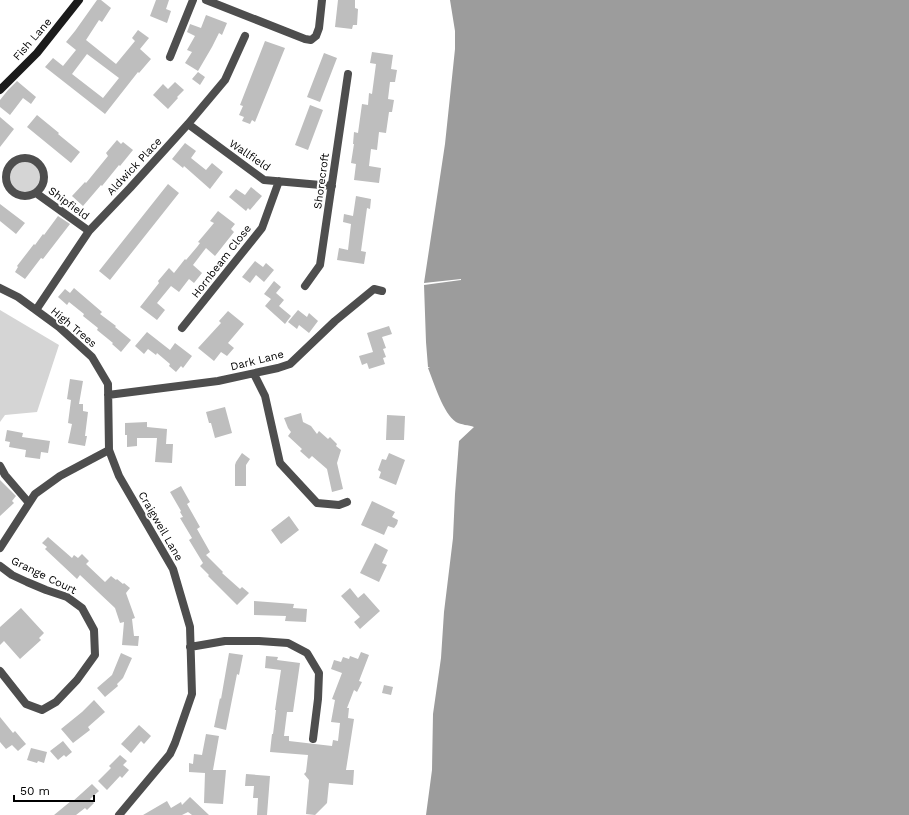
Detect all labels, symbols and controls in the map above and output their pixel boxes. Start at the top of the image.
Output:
street label: Fish Lane [10,15,54,63]
street label: Aldwick Place [104,135,164,198]
street label: Wallfield [227,137,273,174]
street label: Shorecroft [311,152,332,210]
street label: Shipfield [46,184,92,223]
street label: Hornbeam Close [189,222,254,300]
street label: High Trees [48,304,99,350]
street label: Dark Lane [229,348,285,373]
street label: Craigweil Lane [135,489,186,563]
street label: Grange Court [9,554,79,597]
scale bar [14,777,94,803]
text: 50 m [20,784,50,798]

